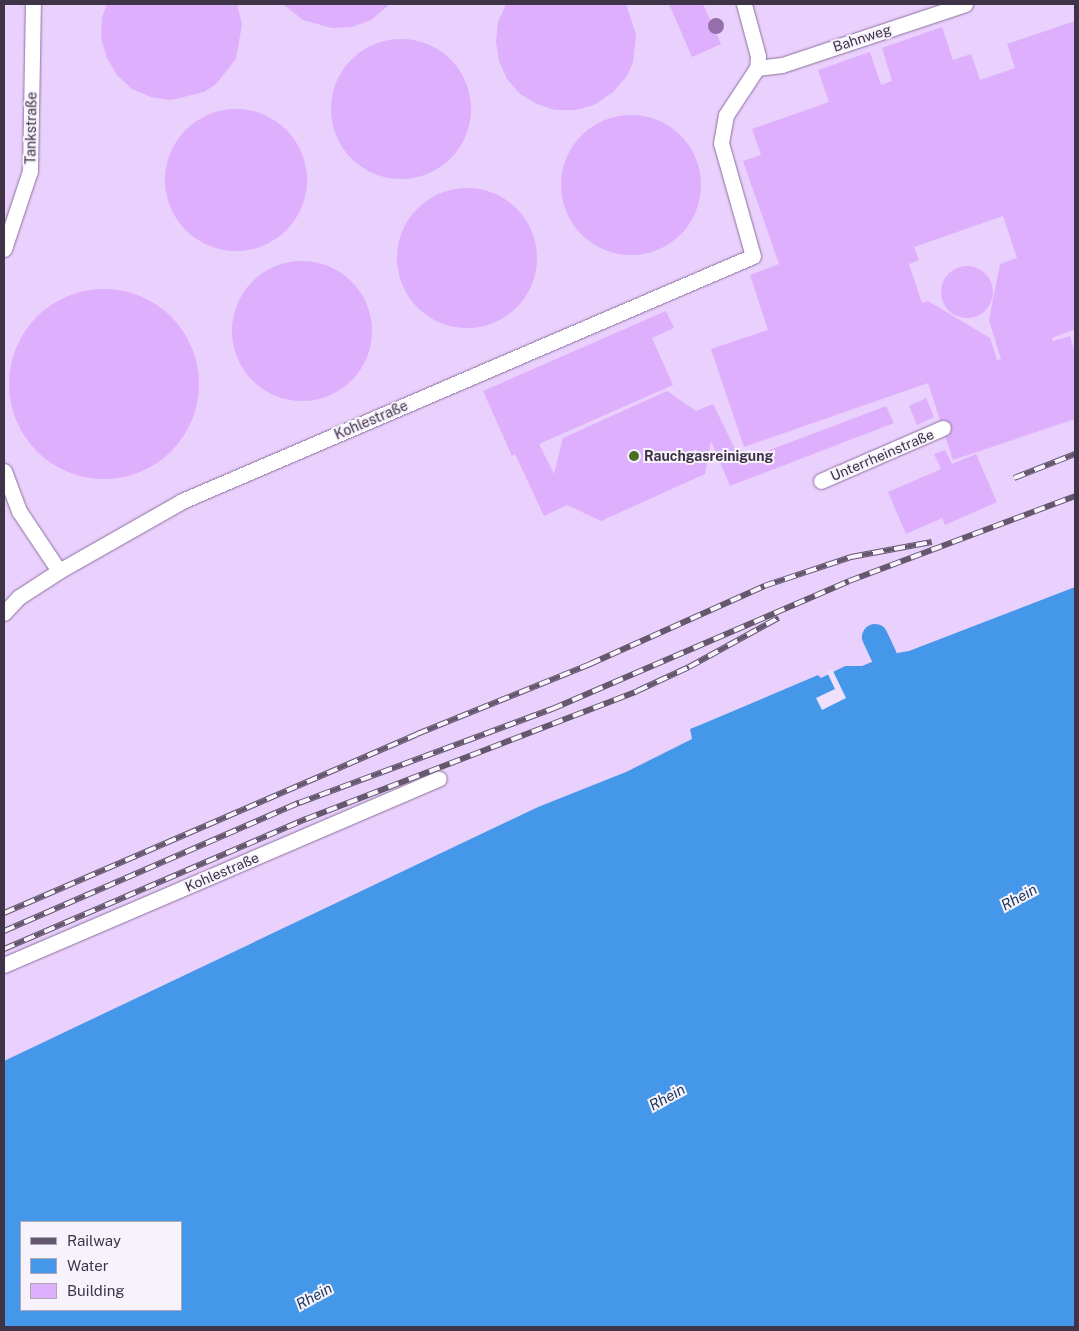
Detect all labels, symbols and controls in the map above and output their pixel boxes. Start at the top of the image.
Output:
street label: Bahnweg [831,21,893,55]
street label: Tankstraße [22,92,40,164]
street label: Kohlestraße [332,397,410,443]
street label: Unterrheinstraße [828,426,936,484]
place label: Rauchgasreinigung [644,448,773,464]
marker: Rauchgasreinigung [628,450,640,462]
street label: Kohlestraße [183,849,261,895]
water label: Rhein [998,880,1040,914]
water label: Rhein [646,1080,688,1114]
legend [20,1221,182,1311]
text: Railway [67,1232,121,1249]
text: Water [67,1257,109,1274]
water label: Rhein [293,1279,335,1313]
text: Building [67,1282,125,1299]

